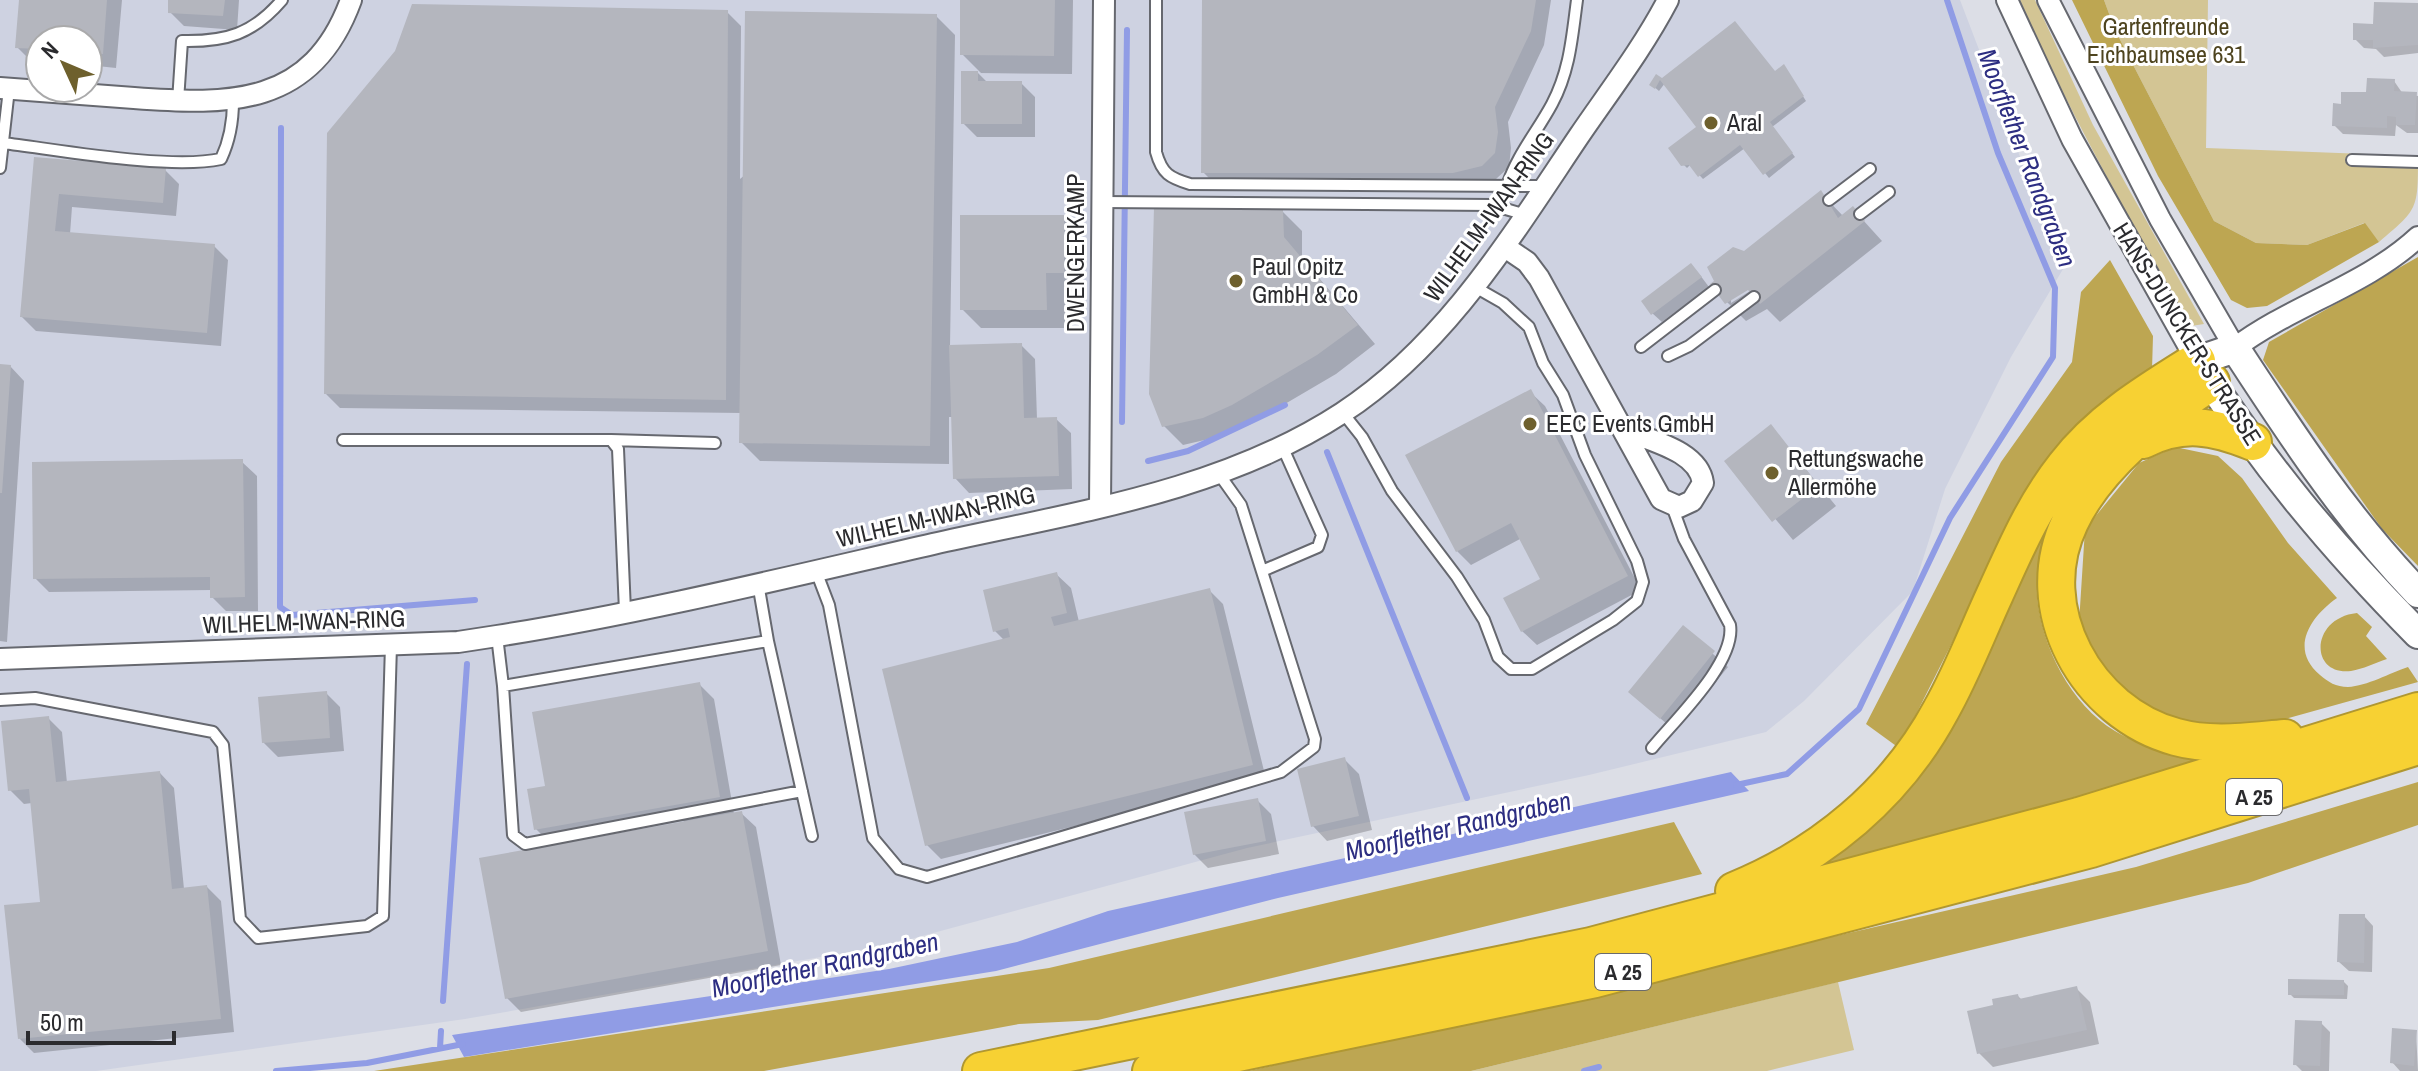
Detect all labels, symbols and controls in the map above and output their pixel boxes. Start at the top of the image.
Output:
park label: Gartenfreunde Eichbaumsee 631 [2087,10,2245,70]
north arrow [24,24,104,104]
text: N [34,35,65,65]
water label: Moorflether Randgraben [1970,44,2085,272]
place label: Aral [1726,106,1762,138]
marker: Aral [1702,114,1720,132]
street label: WILHELM-IWAN-RING [1416,125,1561,308]
street label: DWENGERKAMP [1059,174,1091,332]
street label: HANS-DUNCKER-STRASSE [2106,216,2269,451]
place label: Paul Opitz GmbH & Co [1252,250,1358,310]
marker: Paul Opitz GmbH & Co [1227,272,1245,290]
place label: EEC Events GmbH [1546,407,1714,439]
marker: EEC Events GmbH [1521,415,1539,433]
place label: Rettungswache Allermöhe [1787,442,1924,502]
marker: Rettungswache Allermöhe [1763,464,1781,482]
street label: WILHELM-IWAN-RING [833,478,1038,554]
street label: WILHELM-IWAN-RING [202,601,406,641]
road number: A 25 [2226,779,2282,815]
water label: Moorflether Randgraben [1341,782,1574,869]
water label: Moorflether Randgraben [708,923,942,1006]
road number: A 25 [1595,954,1651,990]
scale bar [28,995,174,1045]
text: 50 m [40,1006,84,1038]

